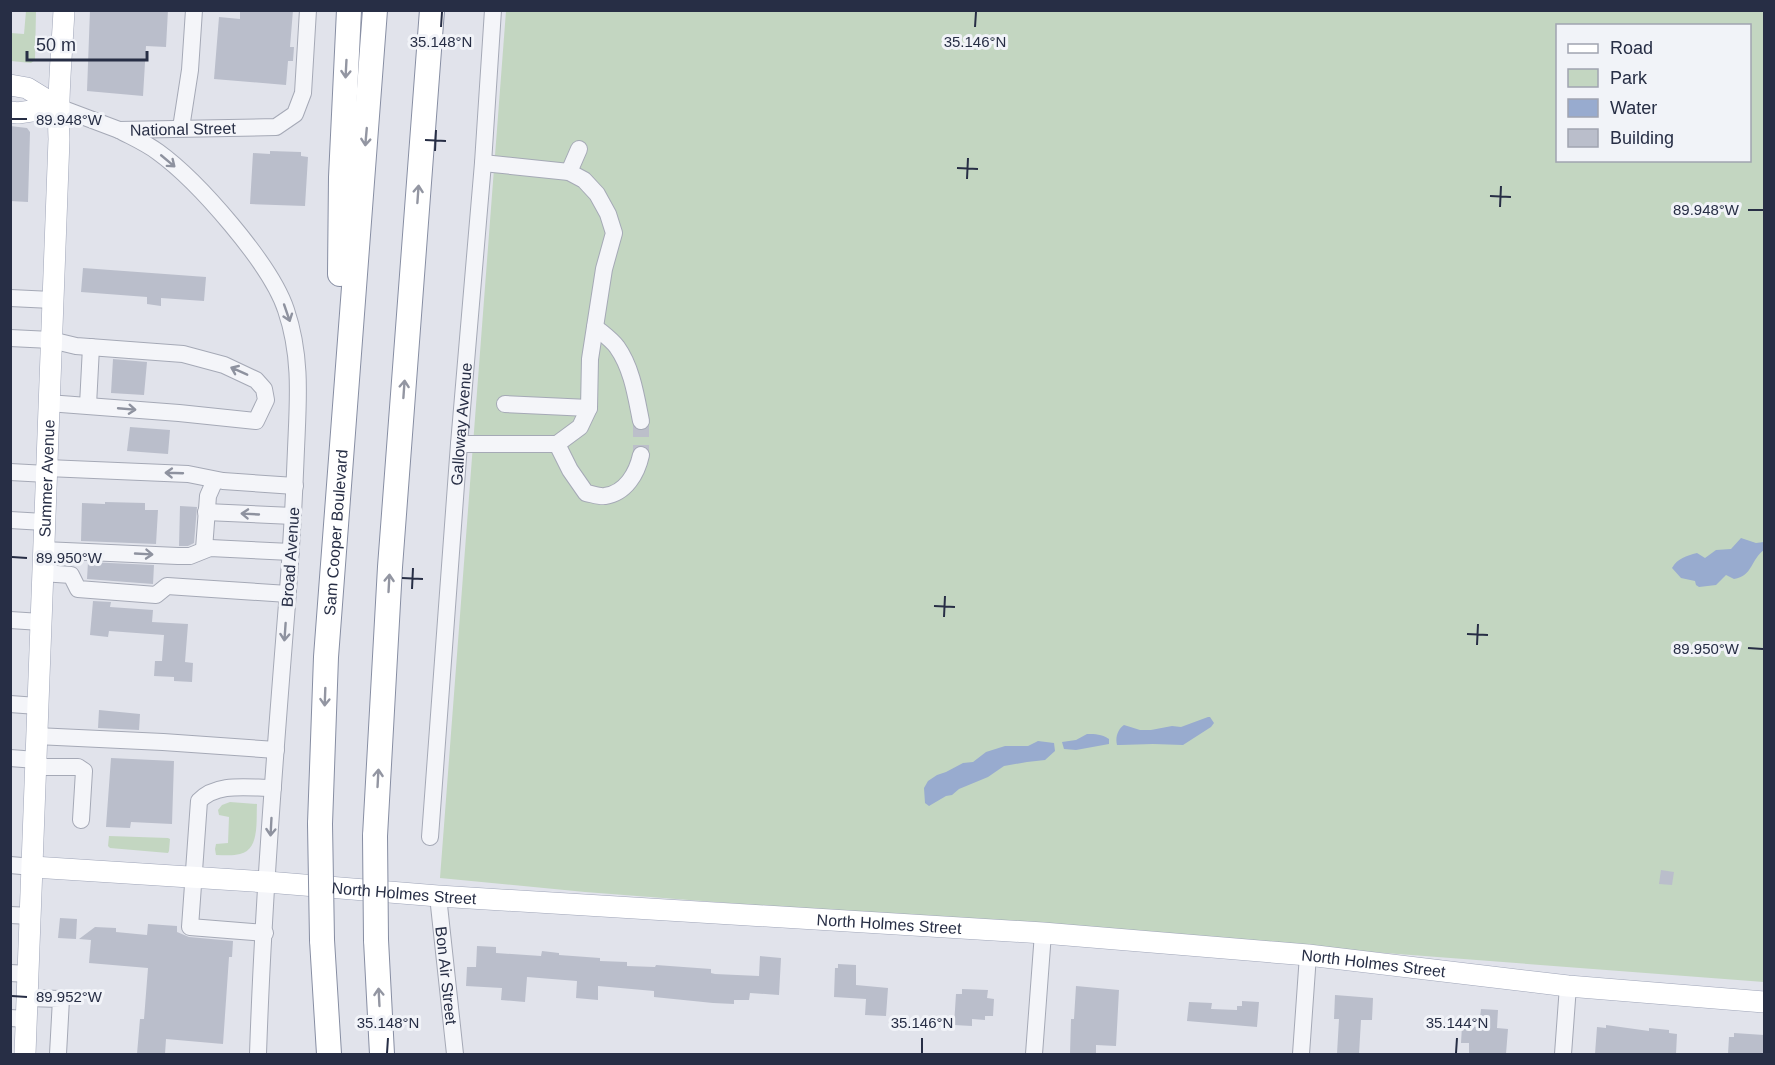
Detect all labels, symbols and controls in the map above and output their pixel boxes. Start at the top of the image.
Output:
scale bar [27,24,147,62]
legend [1556,24,1751,162]
text: 35.148°N [410,33,472,50]
text: 35.146°N [944,33,1006,50]
text: 50 m [36,35,76,55]
text: Road [1610,38,1653,58]
one-way arrow [340,58,351,78]
text: Park [1610,68,1648,88]
text: Water [1610,98,1657,118]
text: 89.948°W [36,111,103,128]
street label: National Street [130,120,236,139]
one-way arrow [360,127,371,147]
text: Building [1610,128,1674,148]
one-way arrow [160,154,176,167]
one-way arrow [413,185,424,205]
text: 89.948°W [1673,201,1740,218]
one-way arrow [282,303,293,322]
street label: Galloway Avenue [448,362,475,486]
one-way arrow [230,365,248,377]
one-way arrow [398,379,409,399]
one-way arrow [117,403,137,414]
street label: Summer Avenue [36,419,58,538]
street label: Sam Cooper Boulevard [321,449,351,616]
one-way arrow [165,467,185,479]
street label: Broad Avenue [279,506,302,608]
one-way arrow [240,508,260,519]
text: 89.950°W [36,549,103,566]
one-way arrow [133,549,153,560]
one-way arrow [384,574,395,594]
one-way arrow [279,622,290,642]
text: 89.950°W [1673,640,1740,657]
one-way arrow [319,687,330,707]
one-way arrow [373,768,384,788]
one-way arrow [265,816,276,836]
street label: North Holmes Street [331,879,477,907]
street label: North Holmes Street [816,911,963,937]
street label: Bon Air Street [432,926,460,1026]
street label: North Holmes Street [1301,946,1447,980]
text: 89.952°W [36,988,103,1005]
one-way arrow [373,988,384,1008]
text: 35.148°N [357,1014,419,1031]
text: 35.146°N [891,1014,953,1031]
text: 35.144°N [1426,1014,1488,1031]

